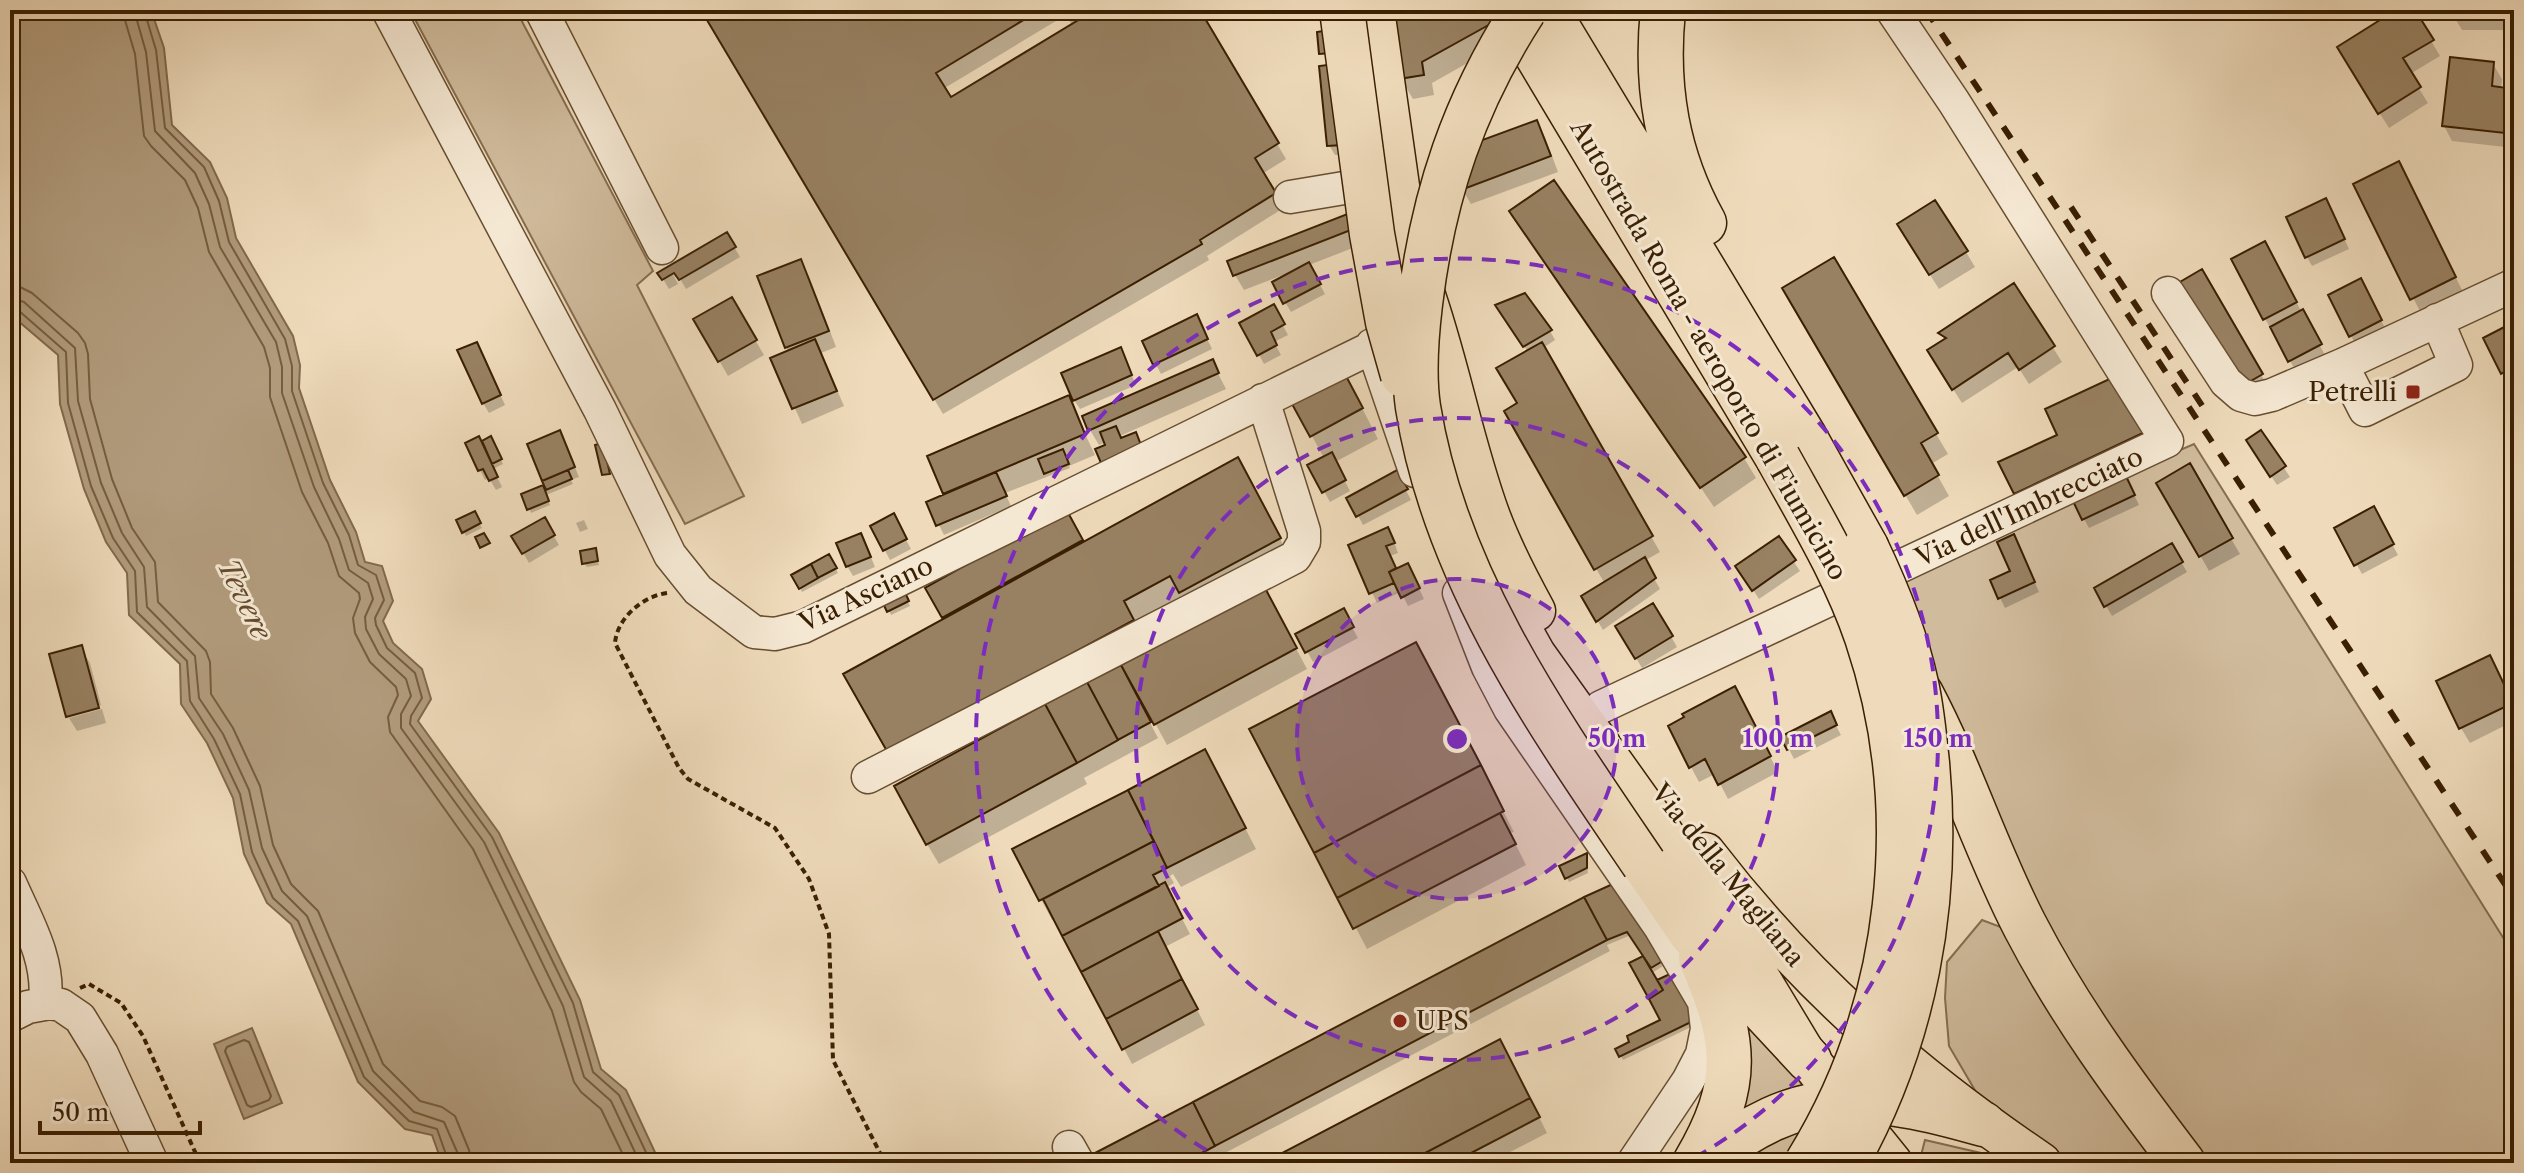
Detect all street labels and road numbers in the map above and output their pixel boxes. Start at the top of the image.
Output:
street label: Autostrada Roma - aeroporto di Fiumicino [1563,113,1854,586]
street label: Via dell'Imbrecciato [1909,440,2148,574]
street label: Via Asciano [793,549,938,639]
street label: Via della Magliana [1644,776,1812,973]

